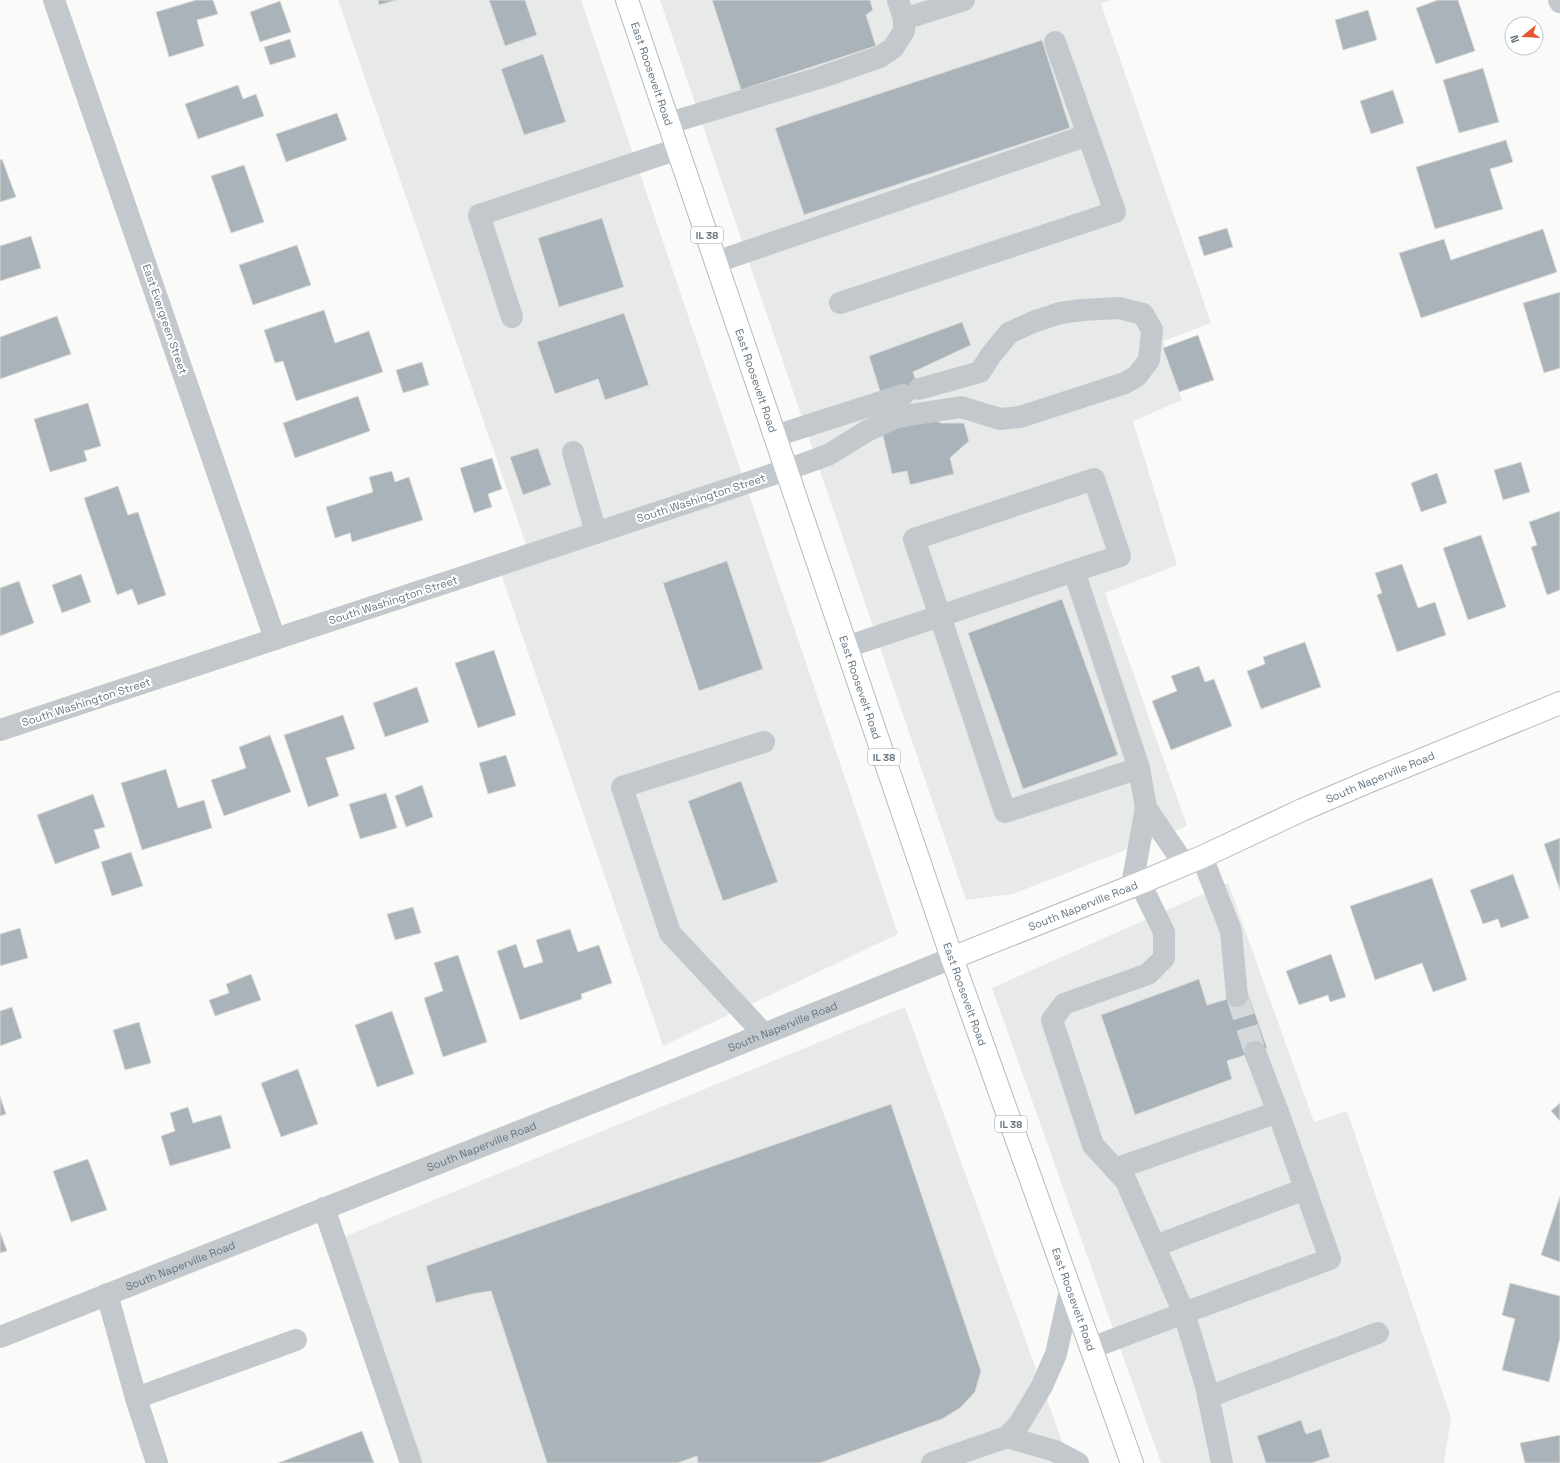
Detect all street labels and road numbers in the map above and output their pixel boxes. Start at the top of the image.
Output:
street label: East Roosevelt Road [628,20,676,128]
road number: IL 38 [691,227,723,243]
street label: East Evergreen Street [140,262,190,376]
street label: East Roosevelt Road [732,327,780,434]
street label: South Washington Street [635,471,767,525]
street label: South Washington Street [327,573,459,627]
street label: East Roosevelt Road [836,634,884,741]
street label: South Washington Street [20,675,152,729]
street label: South Naperville Road [1324,748,1437,806]
road number: IL 38 [868,749,900,765]
street label: South Naperville Road [1026,878,1140,934]
street label: East Roosevelt Road [940,941,990,1048]
street label: South Naperville Road [726,998,839,1055]
road number: IL 38 [995,1116,1027,1132]
street label: South Naperville Road [425,1118,538,1174]
street label: South Naperville Road [124,1238,237,1294]
street label: East Roosevelt Road [1049,1246,1098,1353]

